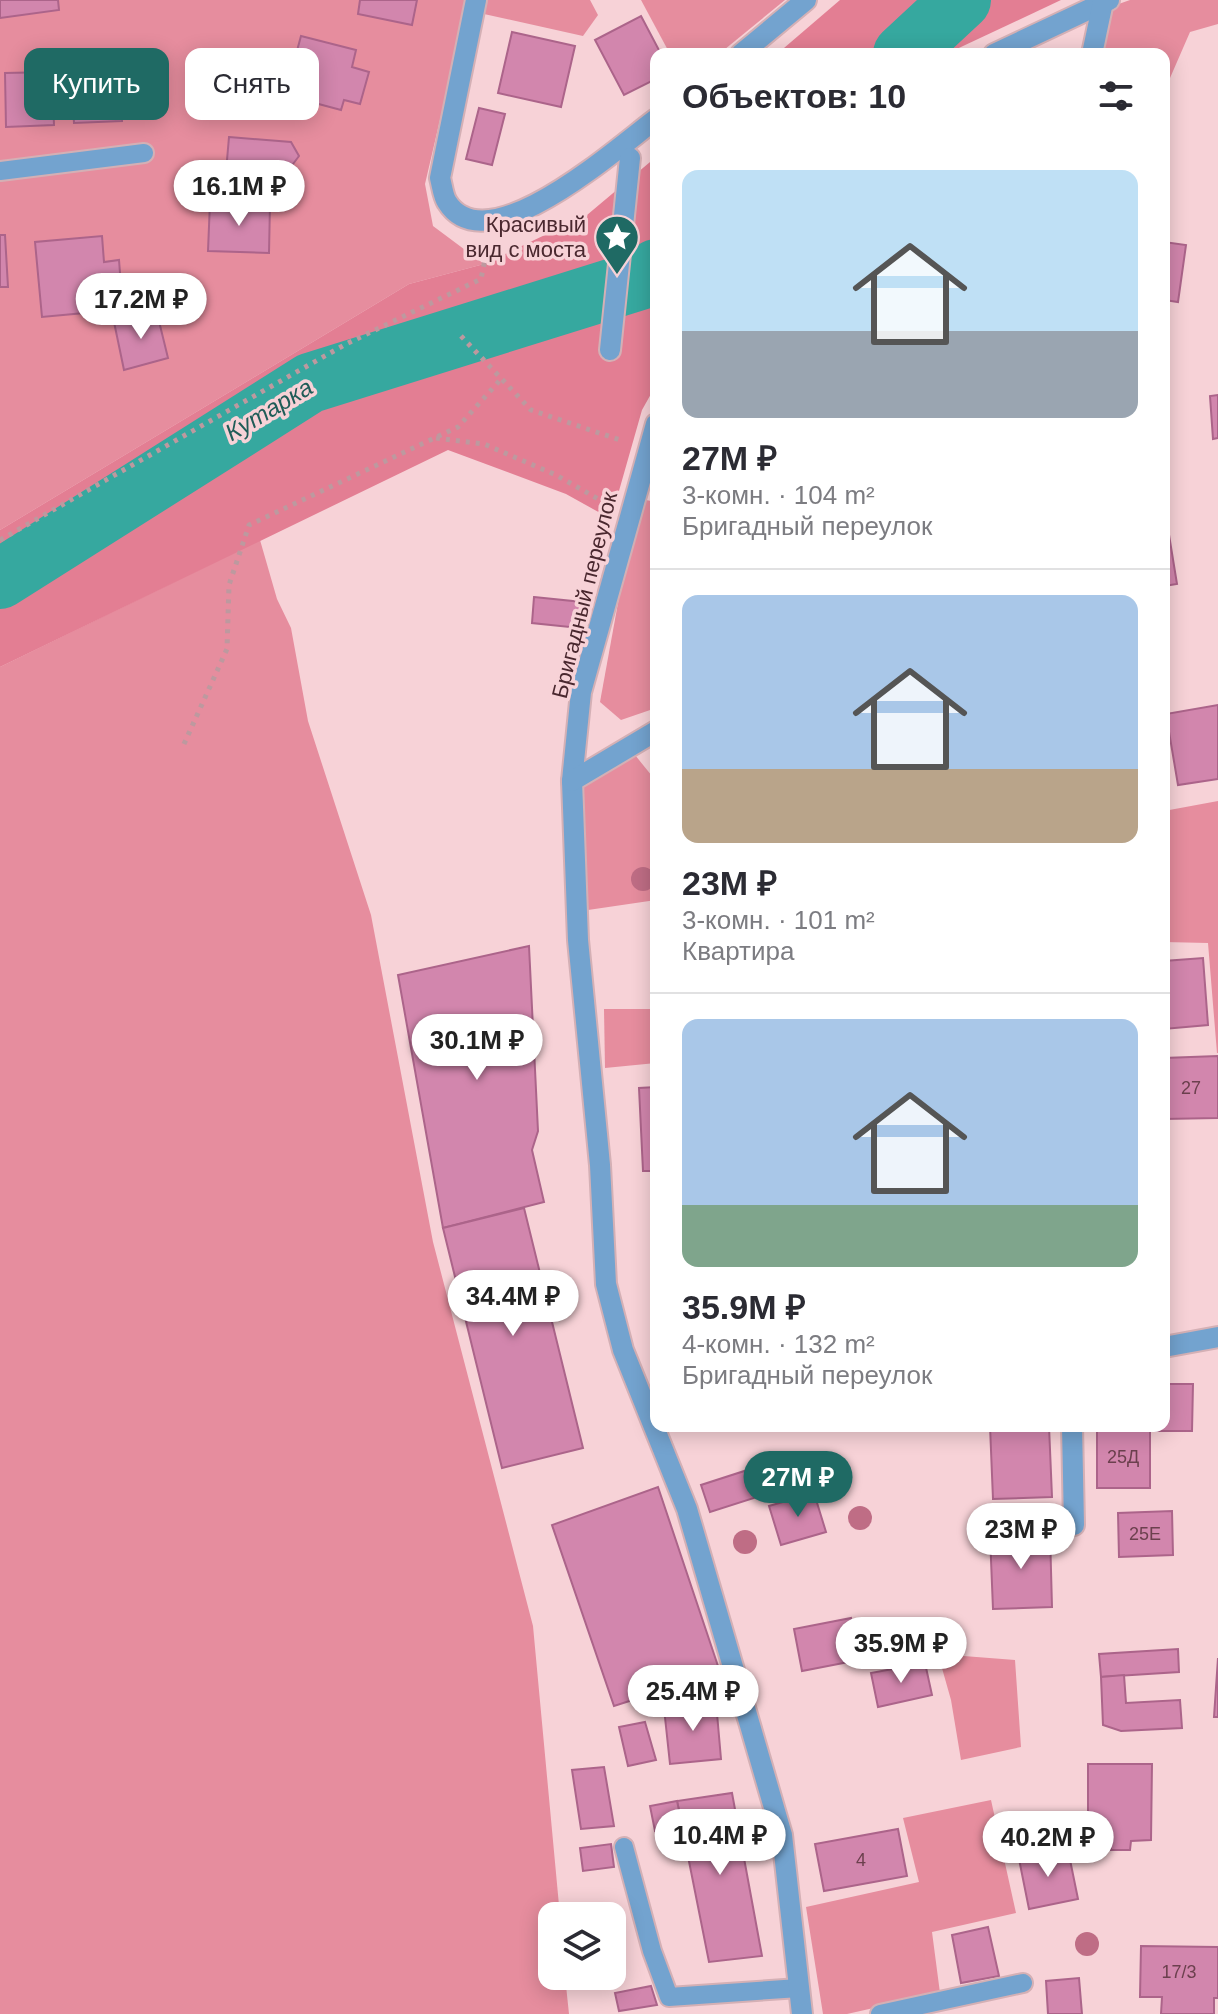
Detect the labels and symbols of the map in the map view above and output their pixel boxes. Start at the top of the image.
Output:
pin: 16.1M ₽ [165,160,313,228]
place label: Красивый вид с моста [466,212,587,262]
place icon: Красивый вид с моста [593,213,641,276]
pin: 17.2M ₽ [67,273,215,341]
water label: Кутарка [220,373,317,446]
street label: Бригадный переулок [547,489,622,701]
pin: 30.1M ₽ [403,1014,551,1082]
house number: 27 [1181,1078,1201,1098]
pin: 34.4M ₽ [439,1270,587,1338]
house number: 25Д [1107,1447,1139,1467]
pin: 27M ₽ [742,1451,854,1519]
pin: 23M ₽ [965,1503,1077,1571]
house number: 25Е [1129,1524,1161,1544]
pin: 35.9M ₽ [827,1617,975,1685]
pin: 25.4M ₽ [619,1665,767,1733]
pin: 10.4M ₽ [646,1809,794,1877]
pin: 40.2M ₽ [974,1811,1122,1879]
house number: 4 [856,1850,866,1870]
house number: 17/3 [1161,1962,1197,1982]

